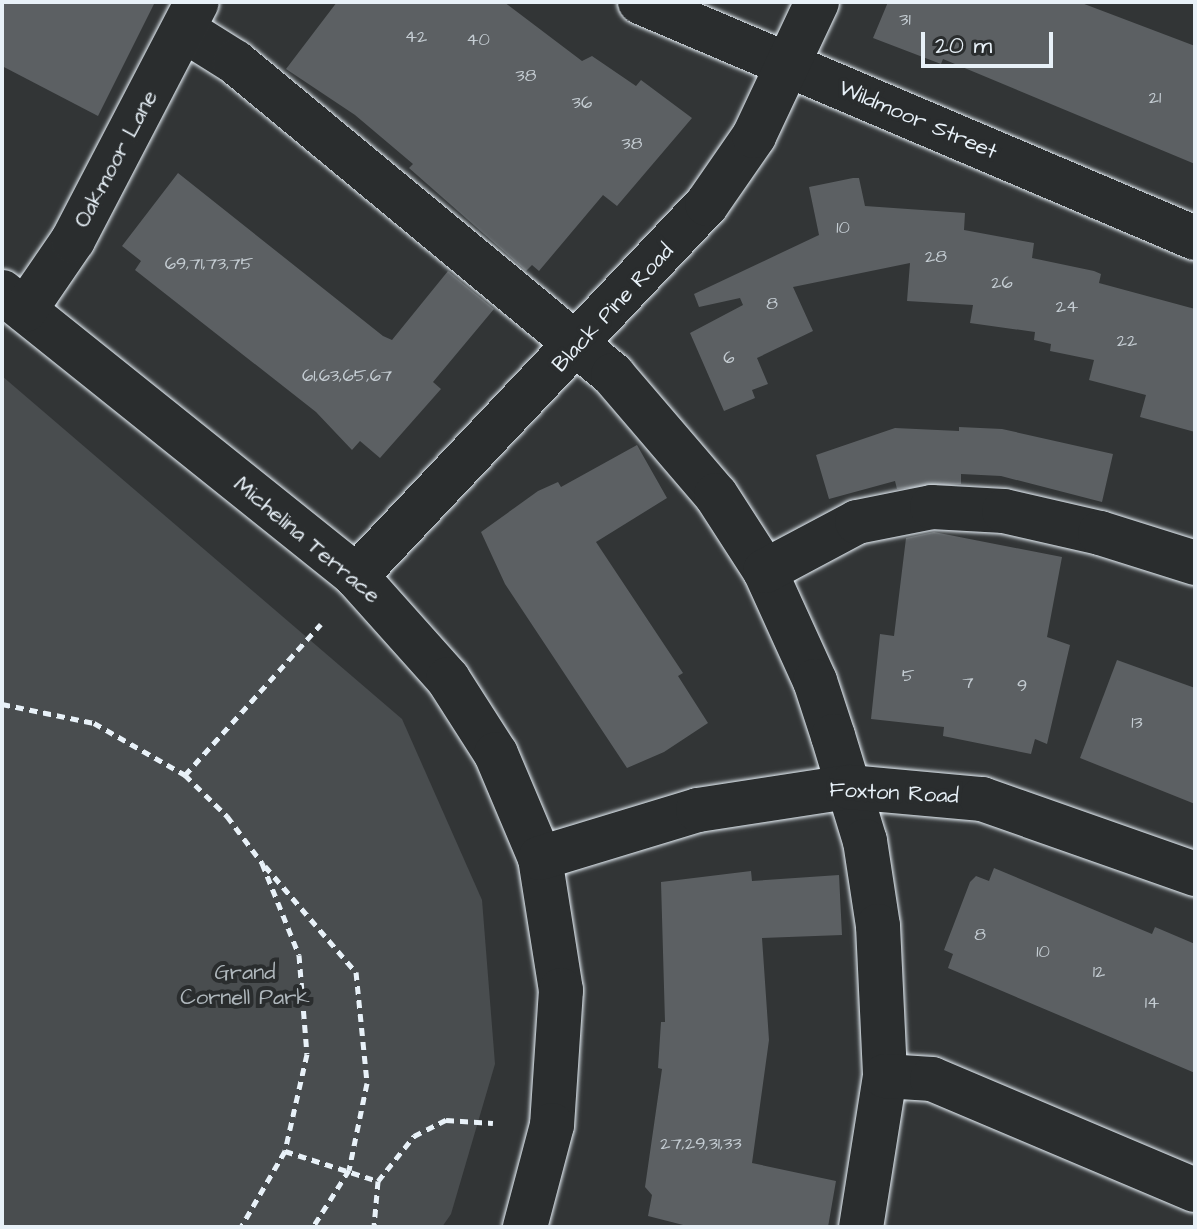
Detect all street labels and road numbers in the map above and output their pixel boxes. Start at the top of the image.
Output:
street label: Wildmoor Street [835,75,1001,165]
street label: Oakmoor Lane [69,86,163,232]
street label: Black Pine Road [547,238,679,378]
street label: Michelina Terrace [228,471,386,609]
street label: Foxton Road [829,776,959,810]

